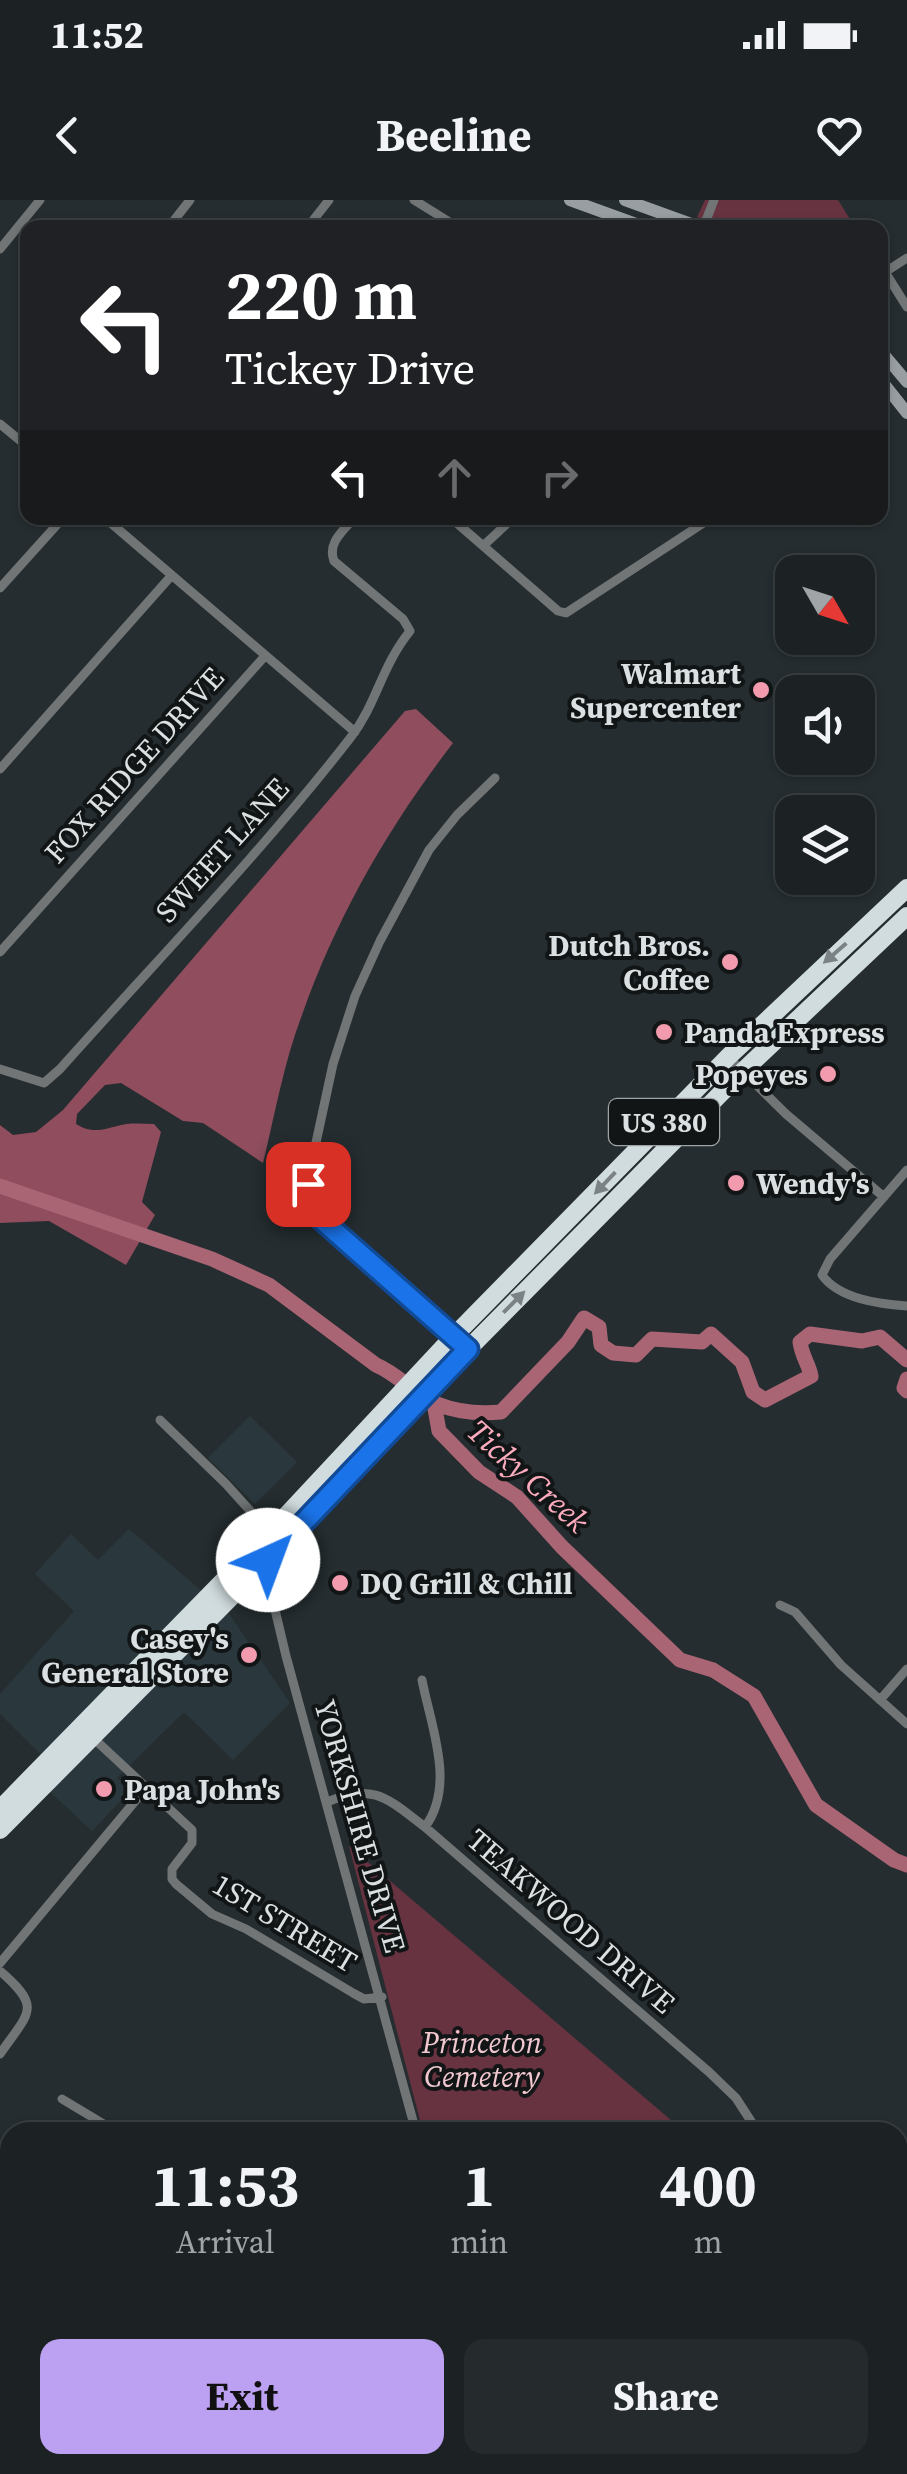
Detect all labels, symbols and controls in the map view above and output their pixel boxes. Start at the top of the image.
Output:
text: 11:52 [50,9,144,61]
text: Beeline [376,104,531,166]
icon: back [40,108,95,163]
icon: heart [812,108,867,163]
text: 220 m [225,246,417,342]
icon: left [60,260,190,390]
text: Tickey Drive [225,337,475,399]
icon: left [322,450,377,505]
icon: ahead [427,450,482,505]
icon: right [532,450,587,505]
north arrow [775,555,875,655]
map controls [775,555,875,895]
place label: Walmart Supercenter [570,653,741,728]
street label: FOX RIDGE DRIVE [35,658,233,872]
button: sound [775,675,875,775]
marker: Walmart Supercenter [750,679,772,701]
street label: SWEET LANE [146,769,298,931]
button: layers [775,795,875,895]
place label: Dutch Bros. Coffee [548,925,710,1000]
one-way arrow [823,942,848,964]
marker: Dutch Bros. Coffee [719,951,741,973]
place label: Panda Express [684,1012,885,1053]
marker: Panda Express [653,1021,675,1043]
place label: Popeyes [695,1054,808,1095]
marker: Popeyes [817,1063,839,1085]
road number: US 380 [609,1099,719,1145]
pin [266,1142,351,1227]
icon: arrive [281,1157,336,1212]
place label: Wendy's [756,1163,870,1204]
one-way arrow [594,1170,617,1194]
marker: Wendy's [725,1172,747,1194]
one-way arrow [502,1291,526,1314]
water label: Ticky Creek [458,1409,599,1543]
position arrow [216,1508,320,1612]
place label: DQ Grill & Chill [360,1563,573,1604]
marker: DQ Grill & Chill [329,1572,351,1594]
place label: Casey's General Store [41,1618,229,1693]
marker: Casey's General Store [238,1644,260,1666]
street label: YORKSHIRE DRIVE [304,1695,416,1957]
place label: Papa John's [124,1769,280,1810]
marker: Papa John's [93,1778,115,1800]
street label: TEAKWOOD DRIVE [458,1819,684,2023]
street label: 1ST STREET [205,1864,365,1982]
park label: Princeton Cemetery [421,2022,542,2097]
text: 11:53 [151,2144,299,2226]
text: 1 [463,2144,496,2226]
text: 400 [659,2144,757,2226]
text: Arrival [176,2220,275,2264]
text: min [450,2220,508,2264]
text: m [694,2220,722,2264]
button: Exit [40,2339,444,2454]
button: Share [464,2339,868,2454]

